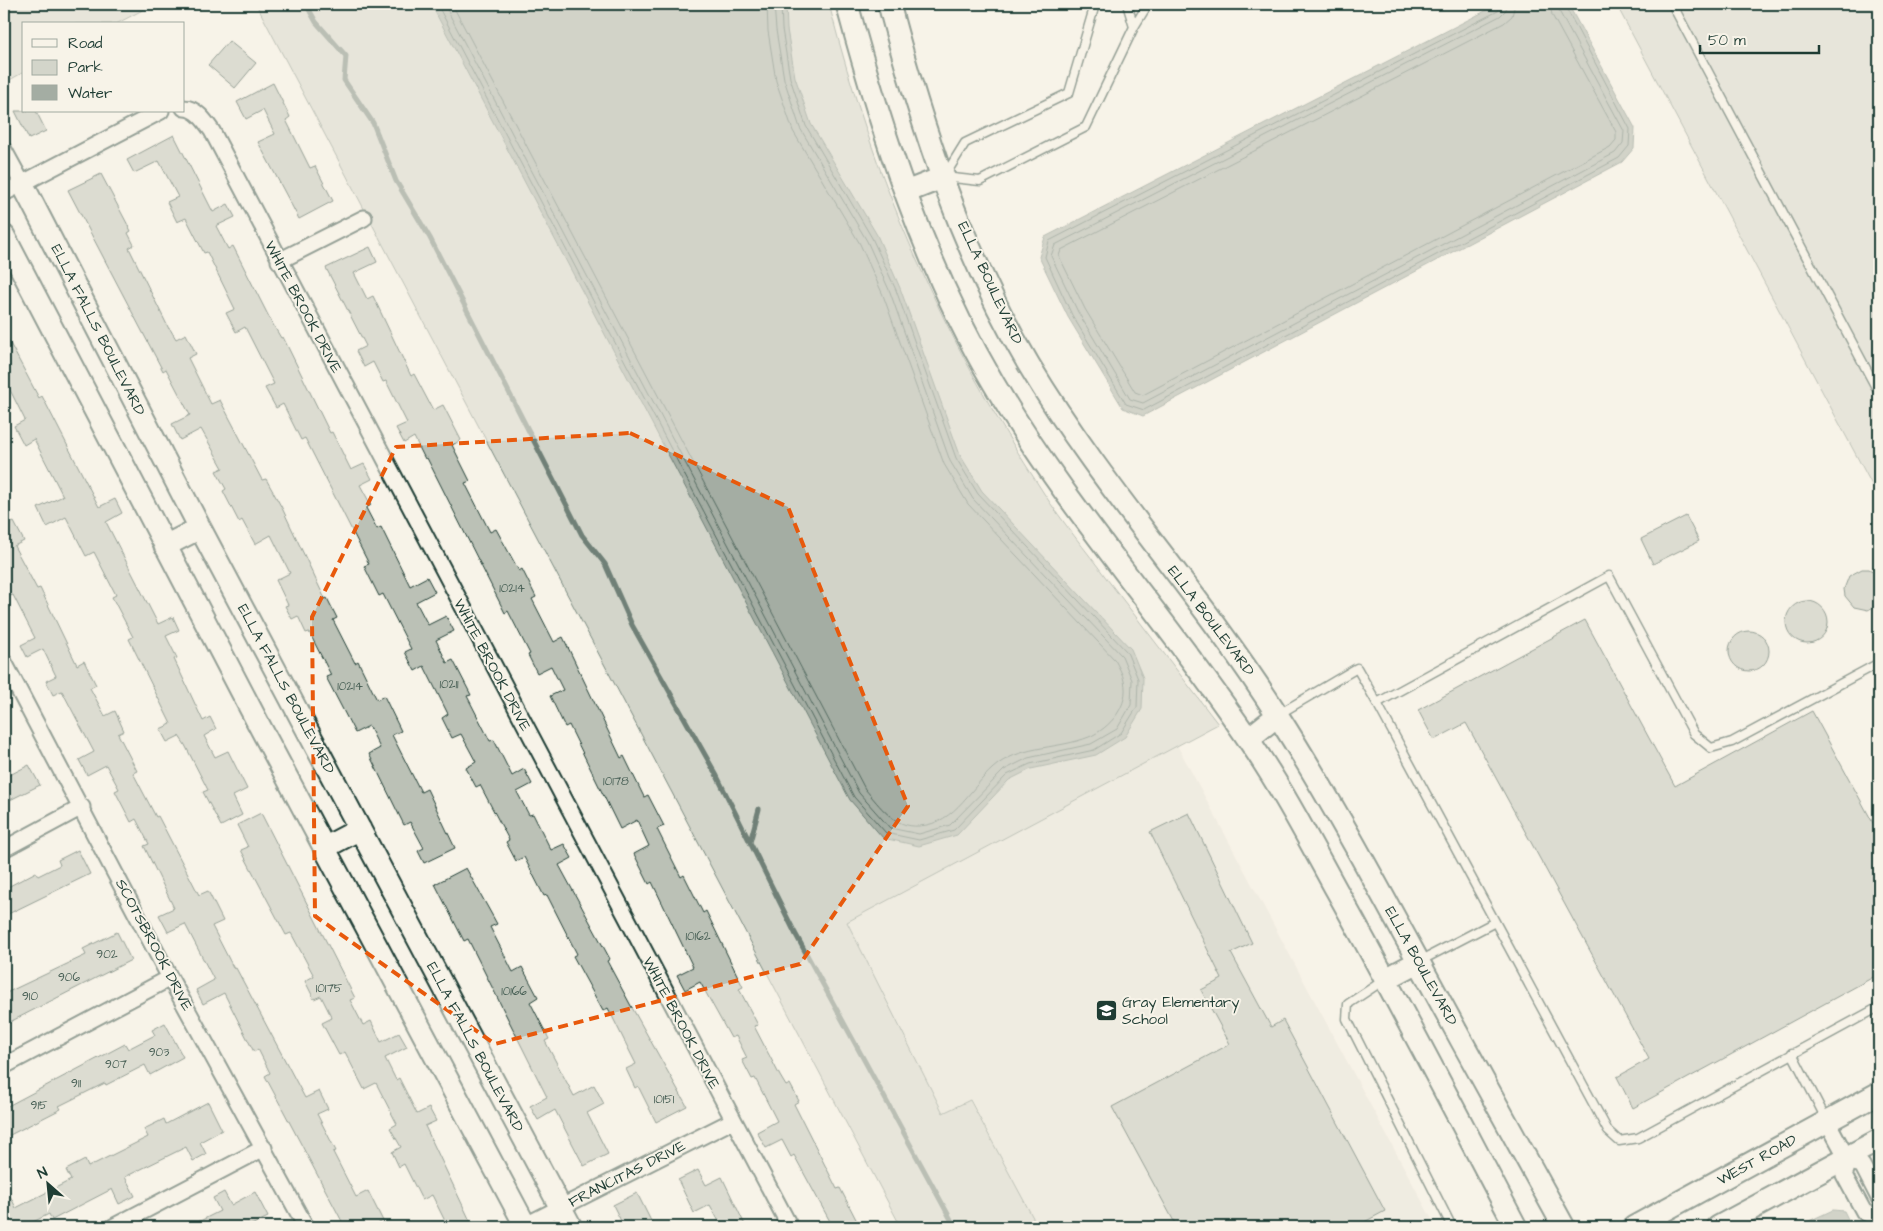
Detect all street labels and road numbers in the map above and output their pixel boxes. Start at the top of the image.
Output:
street label: ELLA BOULEVARD [952,218,1028,348]
street label: WHITE BROOK DRIVE [259,237,347,377]
street label: ELLA FALLS BOULEVARD [46,241,150,419]
street label: ELLA BOULEVARD [1163,562,1260,681]
street label: WHITE BROOK DRIVE [448,595,536,735]
street label: ELLA FALLS BOULEVARD [232,600,340,778]
street label: SCOTSBROOK DRIVE [110,875,198,1015]
street label: ELLA BOULEVARD [1380,903,1463,1030]
street label: WHITE BROOK DRIVE [637,953,725,1093]
street label: ELLA FALLS BOULEVARD [421,958,529,1136]
street label: WEST ROAD [1713,1129,1801,1191]
street label: FRANCITAS DRIVE [565,1135,689,1213]

